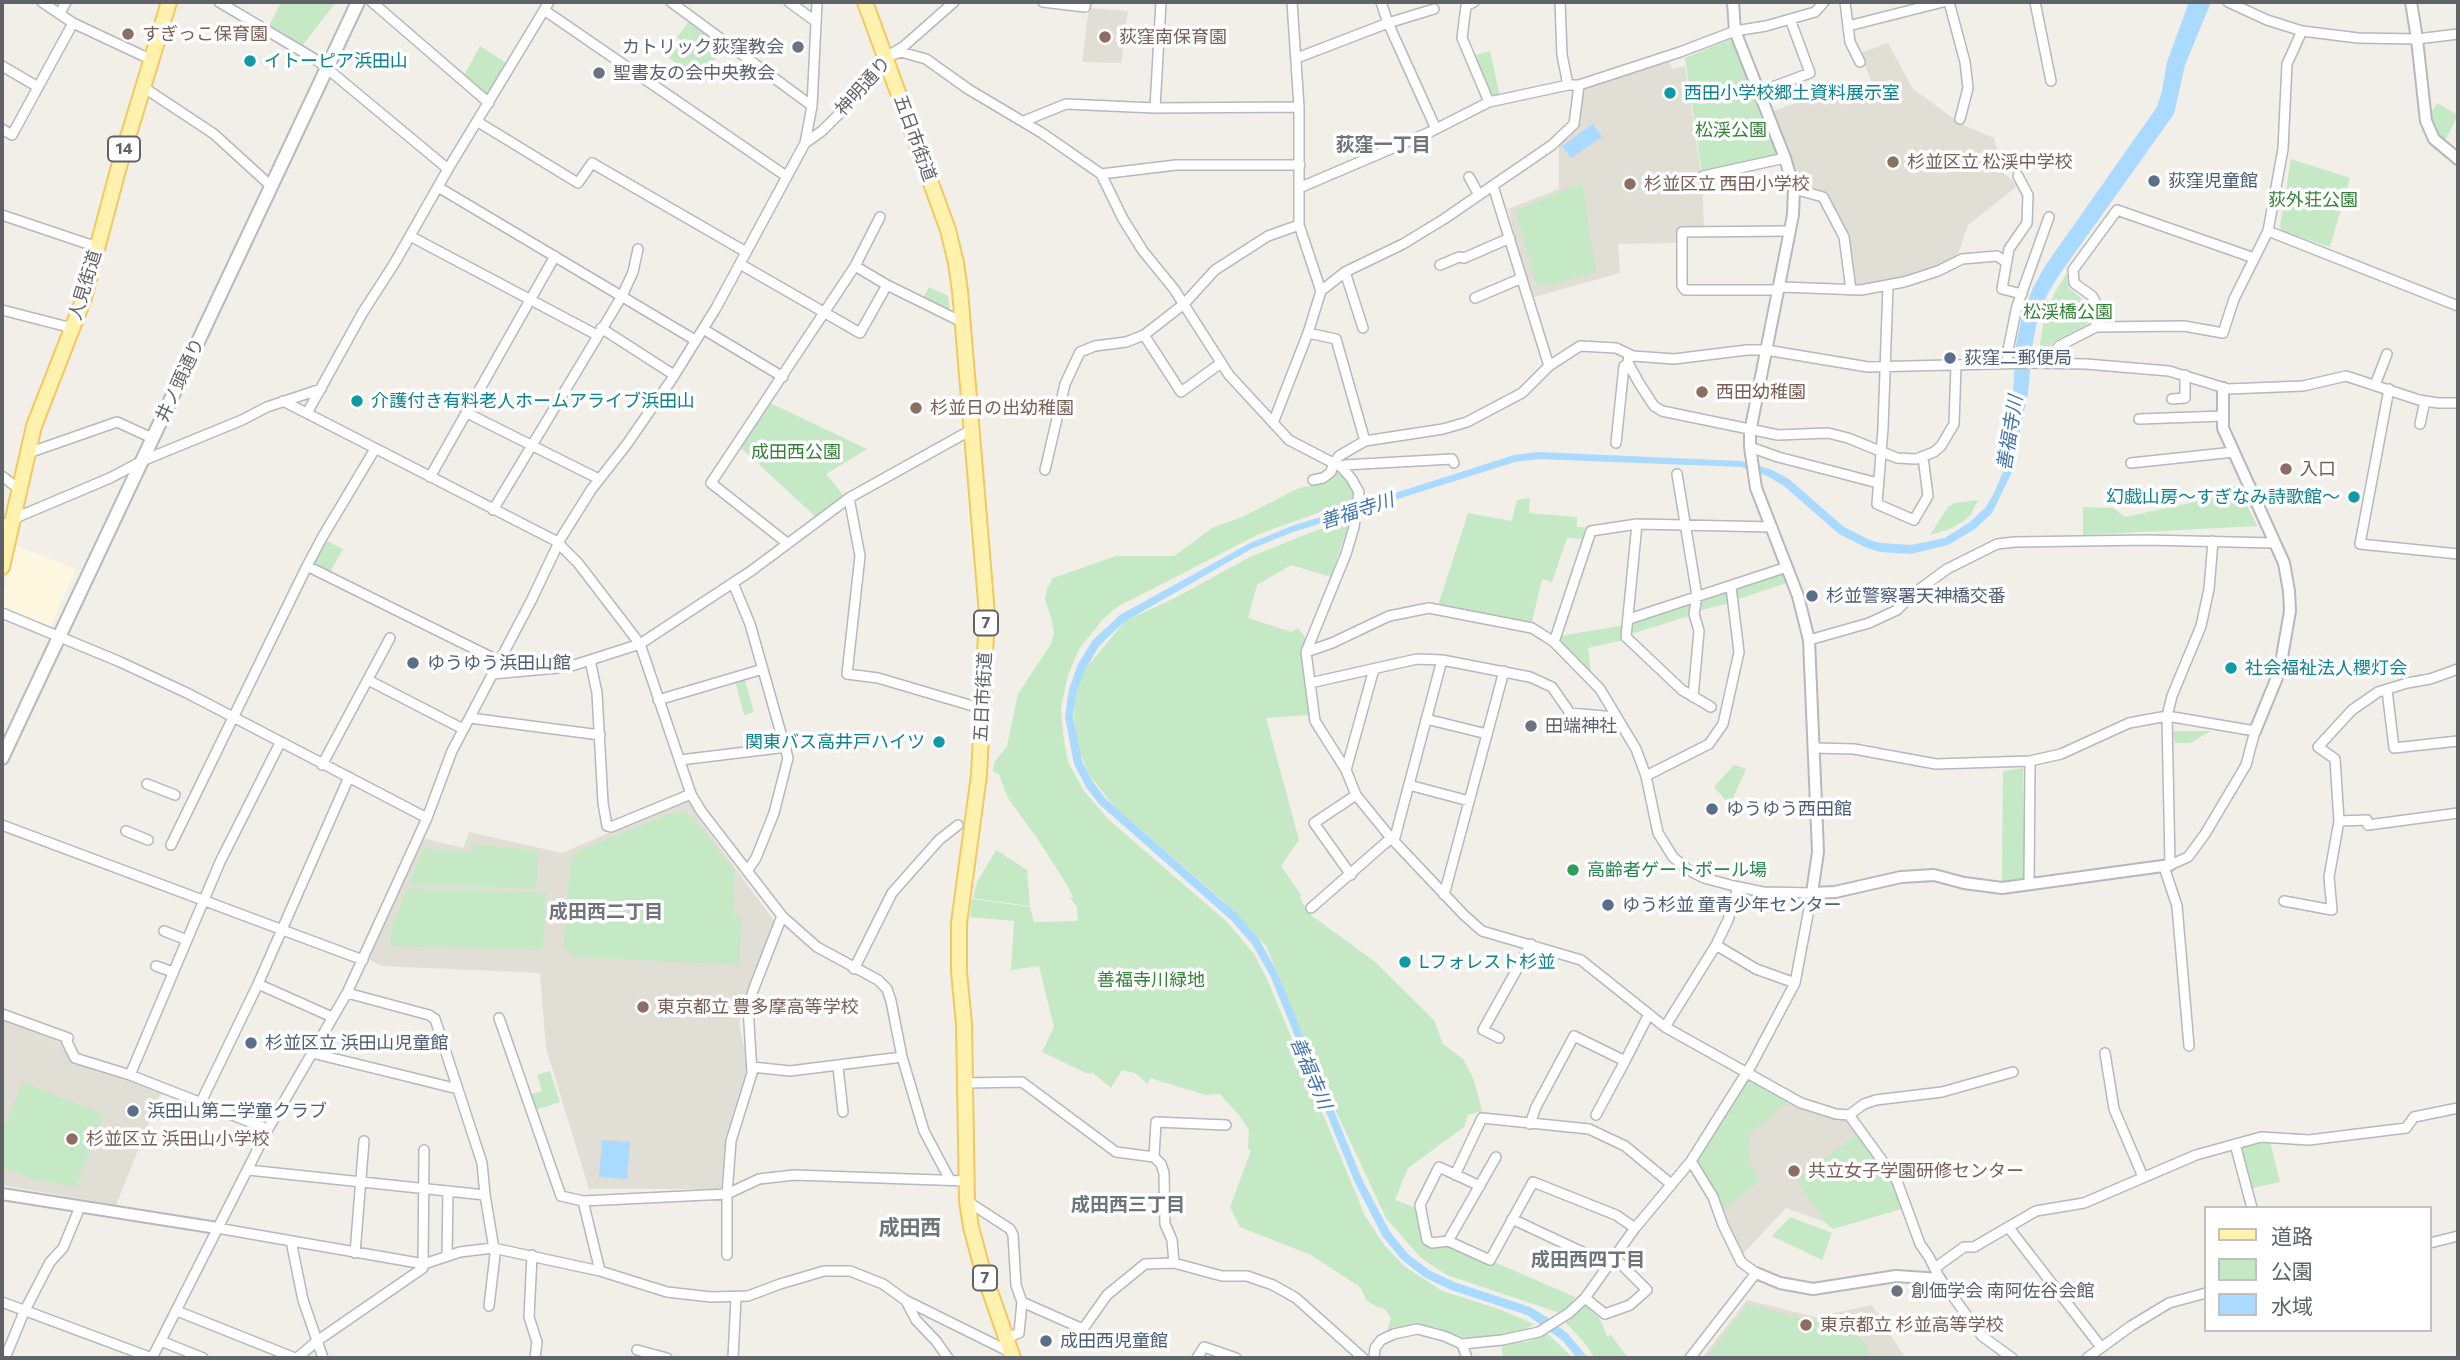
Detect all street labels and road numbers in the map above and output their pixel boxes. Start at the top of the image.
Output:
street label: 神明通り [831,52,895,120]
street label: 五日市街道 [889,92,941,184]
road number: 14 [108,136,140,162]
street label: 人見街道 [64,247,106,323]
street label: 井ノ頭通り [151,335,209,425]
road number: 7 [974,610,998,636]
street label: 五日市街道 [970,651,996,743]
road number: 7 [973,1266,997,1290]

